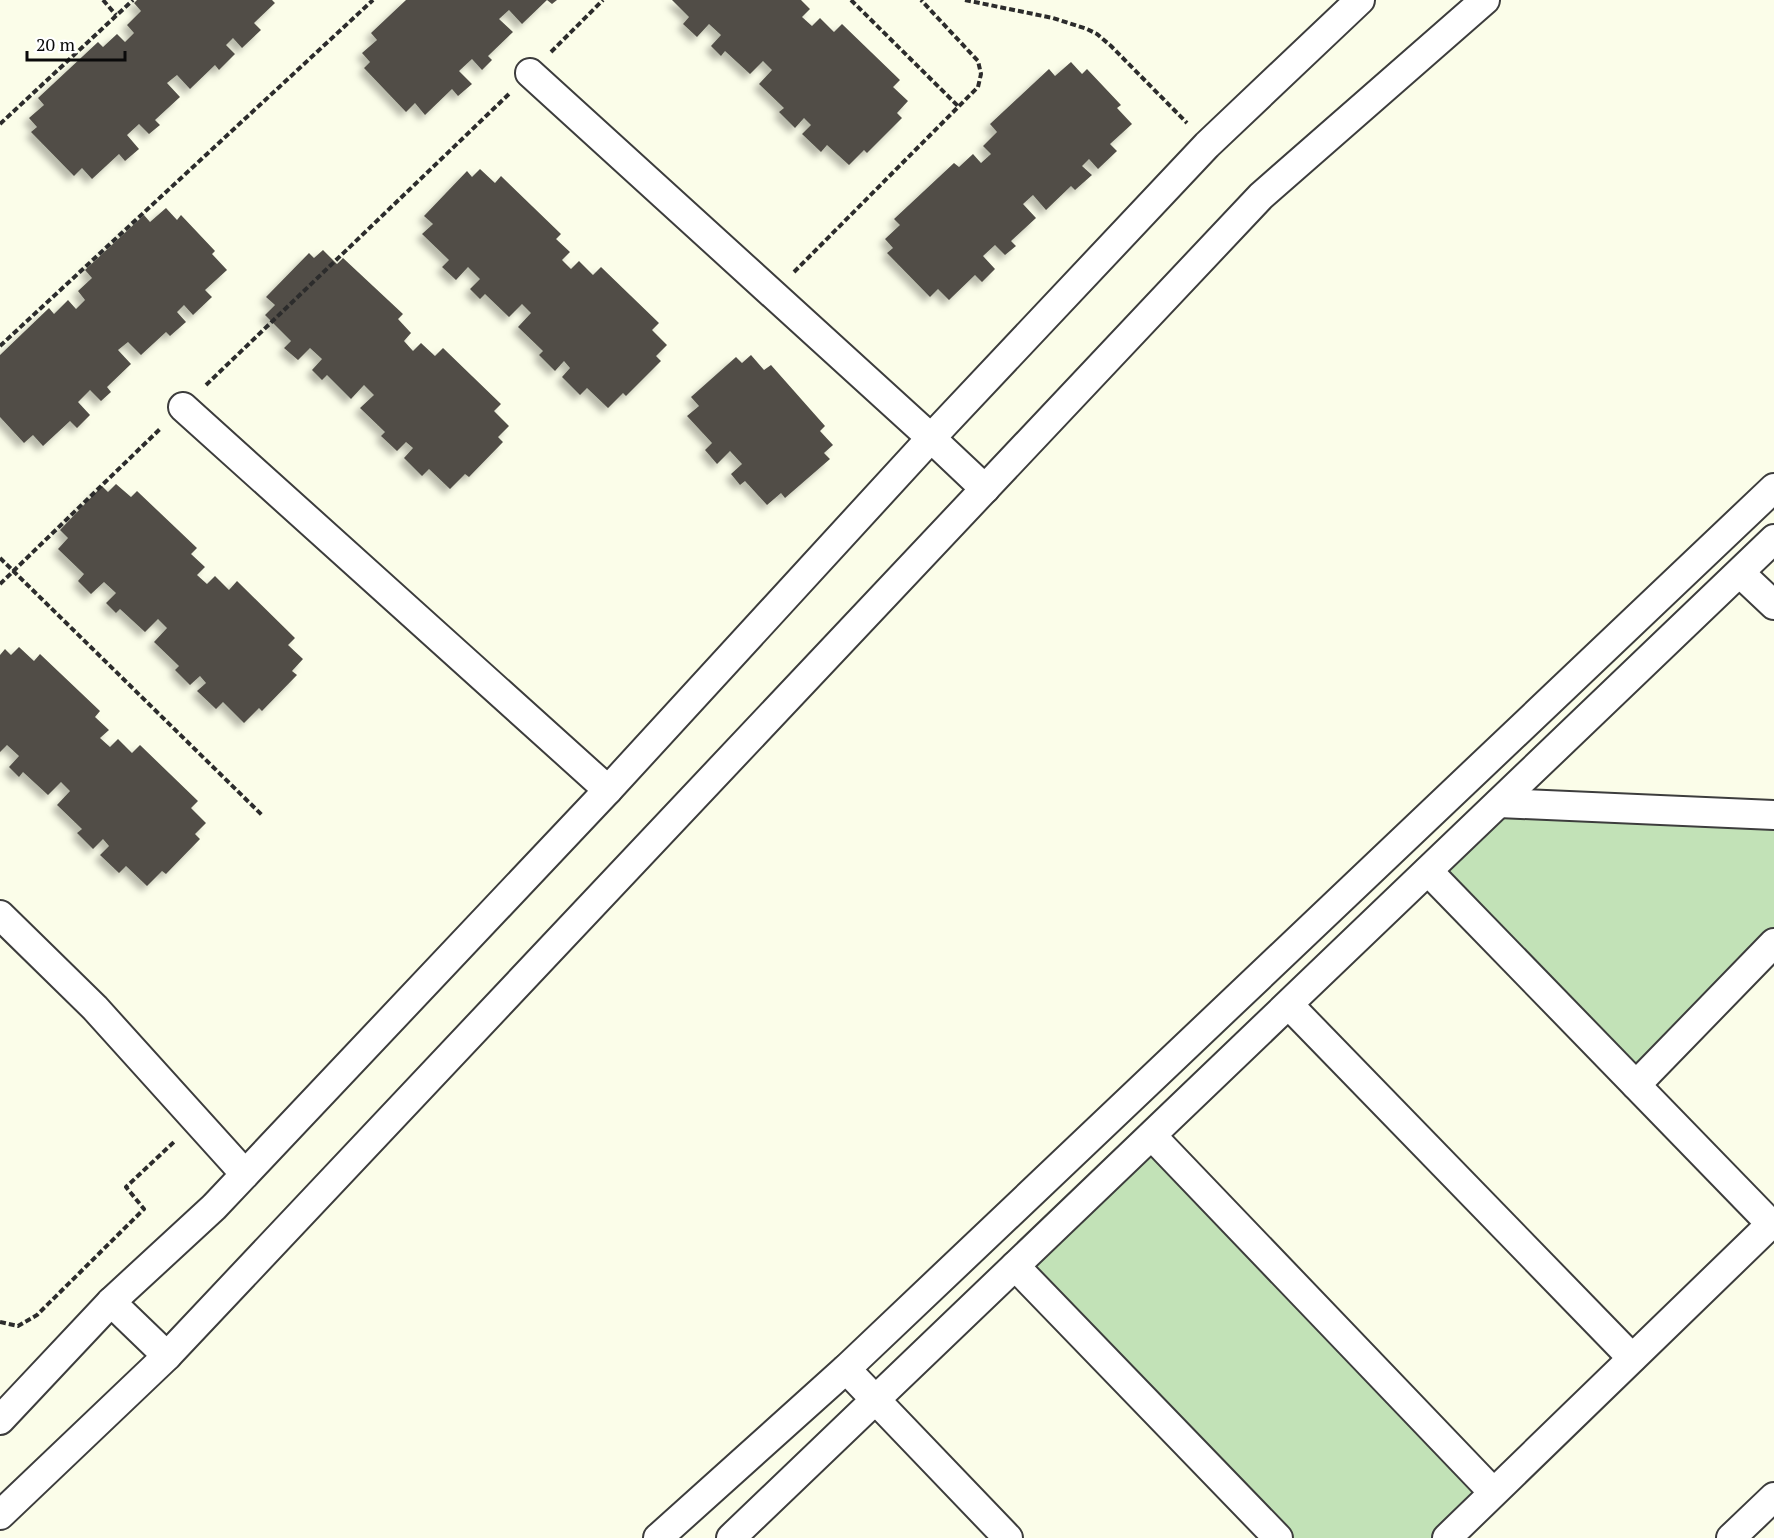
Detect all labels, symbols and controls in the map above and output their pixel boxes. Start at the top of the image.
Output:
scale bar [27,24,124,62]
text: 20 m [36,32,76,56]

